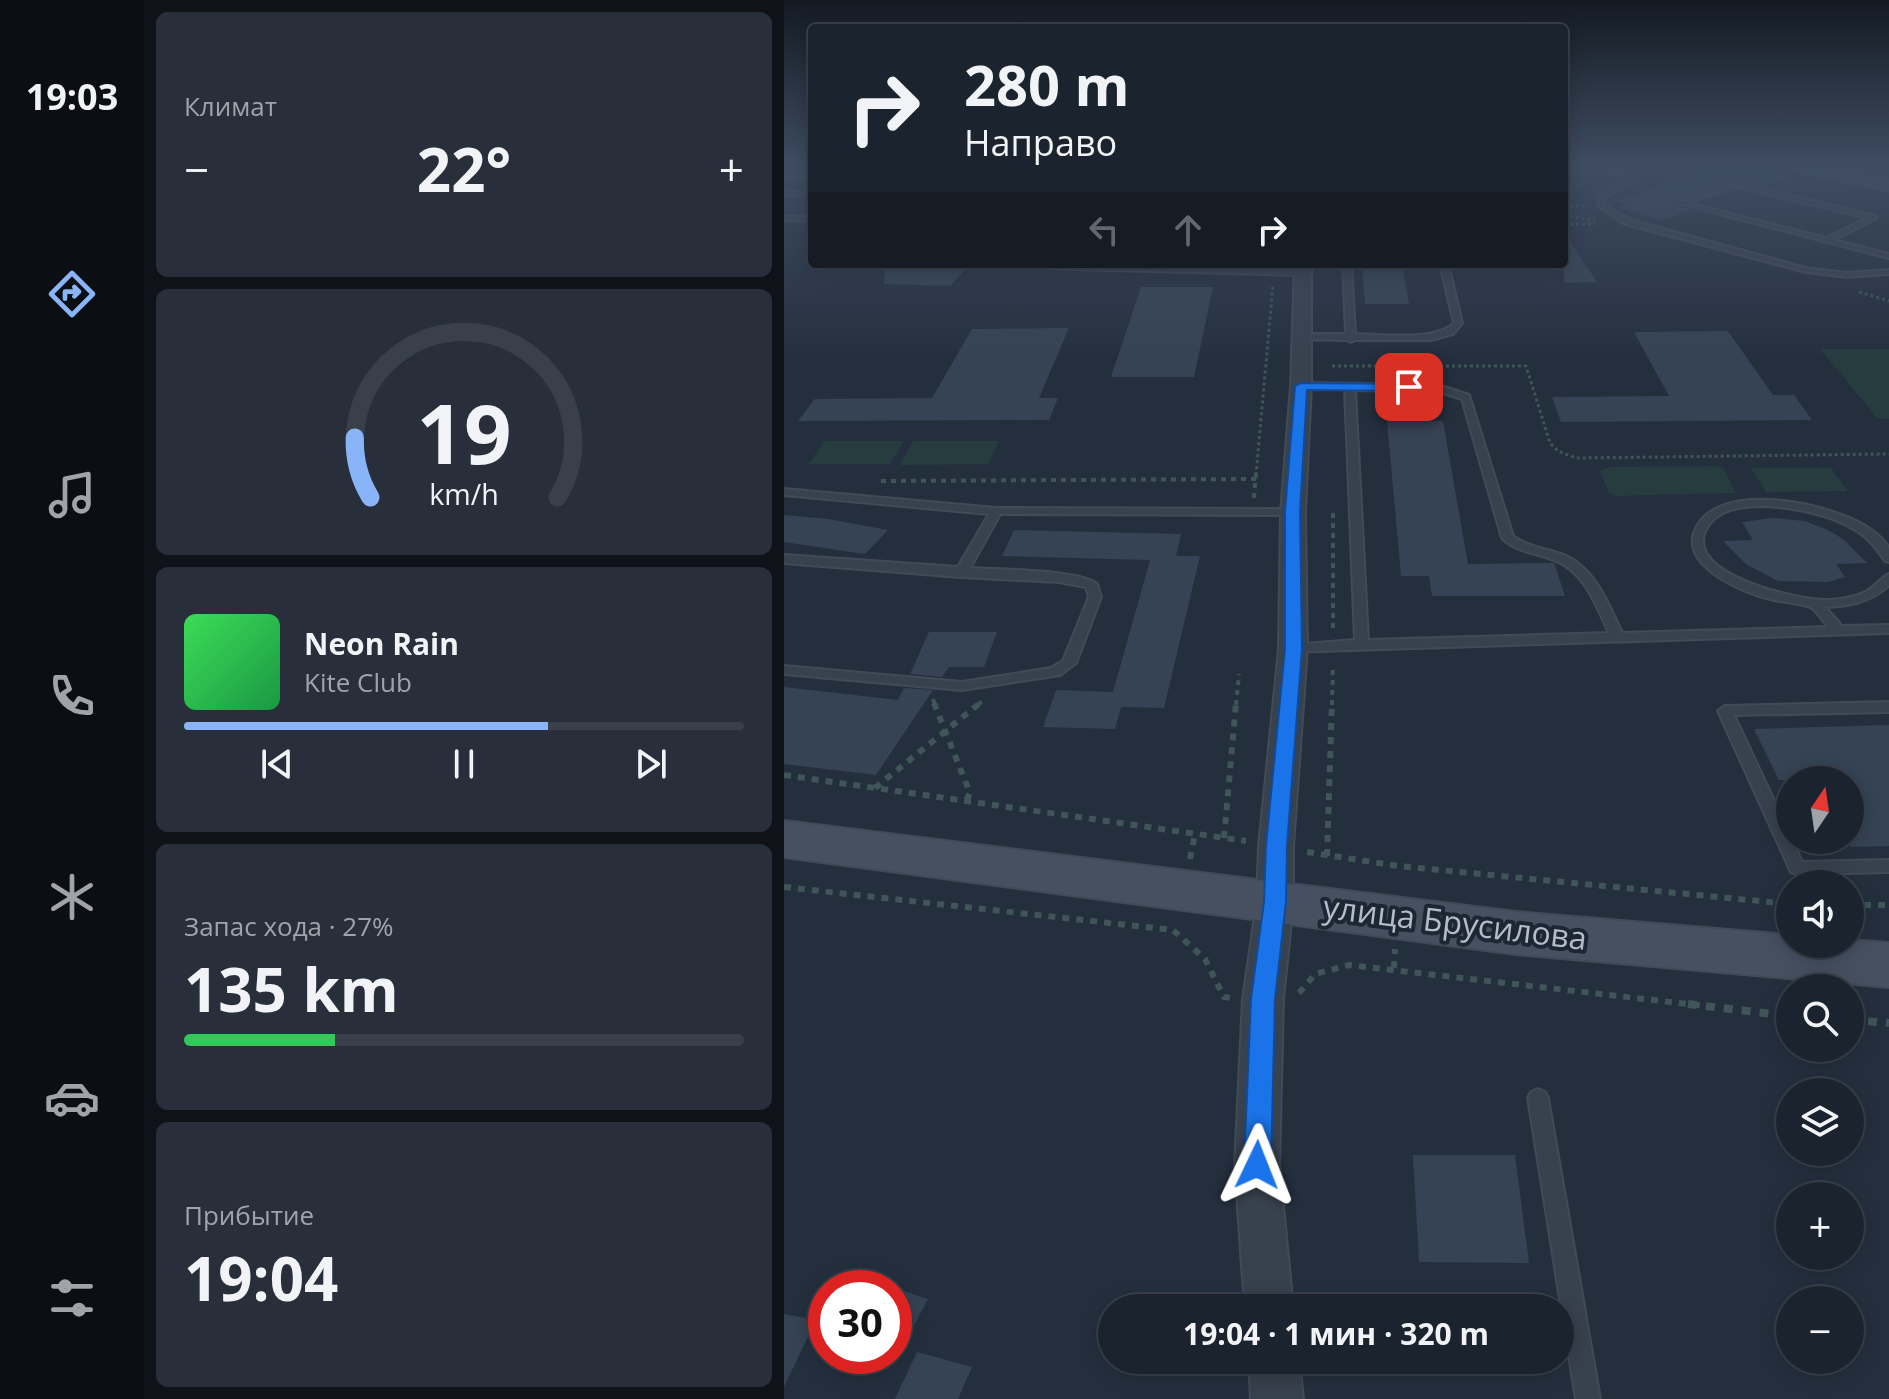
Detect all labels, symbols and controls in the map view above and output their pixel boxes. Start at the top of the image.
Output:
text: 280 m [964,46,1130,122]
icon: right [832,56,936,160]
text: 19:03 [26,72,118,121]
text: Климат [184,88,277,124]
text: Направо [964,118,1117,167]
text: 22° [417,128,511,210]
text: − [184,139,209,199]
text: + [719,139,744,199]
icon: left [1082,208,1126,252]
icon: ahead [1166,208,1210,252]
icon: right [1250,208,1294,252]
icon: directions [44,266,100,322]
pin [1375,353,1443,421]
icon: arrive [1387,365,1431,409]
text: 19 [416,375,512,488]
icon: music [44,467,100,523]
text: km/h [429,474,499,513]
text: Neon Rain [304,623,459,664]
text: Kite Club [304,664,412,700]
icon: phone [44,668,100,724]
icon: previous [255,742,299,786]
icon: pause [442,742,486,786]
icon: next [629,742,673,786]
north arrow [1776,766,1864,854]
map controls [1776,766,1864,1374]
icon: climate [44,869,100,925]
button: sound [1776,870,1864,958]
street label: улица Брусилова [1321,884,1590,959]
text: Запас хода · 27% [184,908,394,944]
text: 135 km [184,948,399,1030]
button: search [1776,974,1864,1062]
icon: car [44,1070,100,1126]
button: layers [1776,1078,1864,1166]
position arrow [1215,1123,1299,1207]
button: + [1776,1182,1864,1270]
text: Прибытие [184,1197,314,1233]
text: 19:04 [184,1237,338,1319]
icon: filters [44,1270,100,1326]
speed limit sign: 30 [808,1270,912,1374]
button: − [1776,1286,1864,1374]
text: 19:04 · 1 мин · 320 m [1183,1313,1489,1354]

